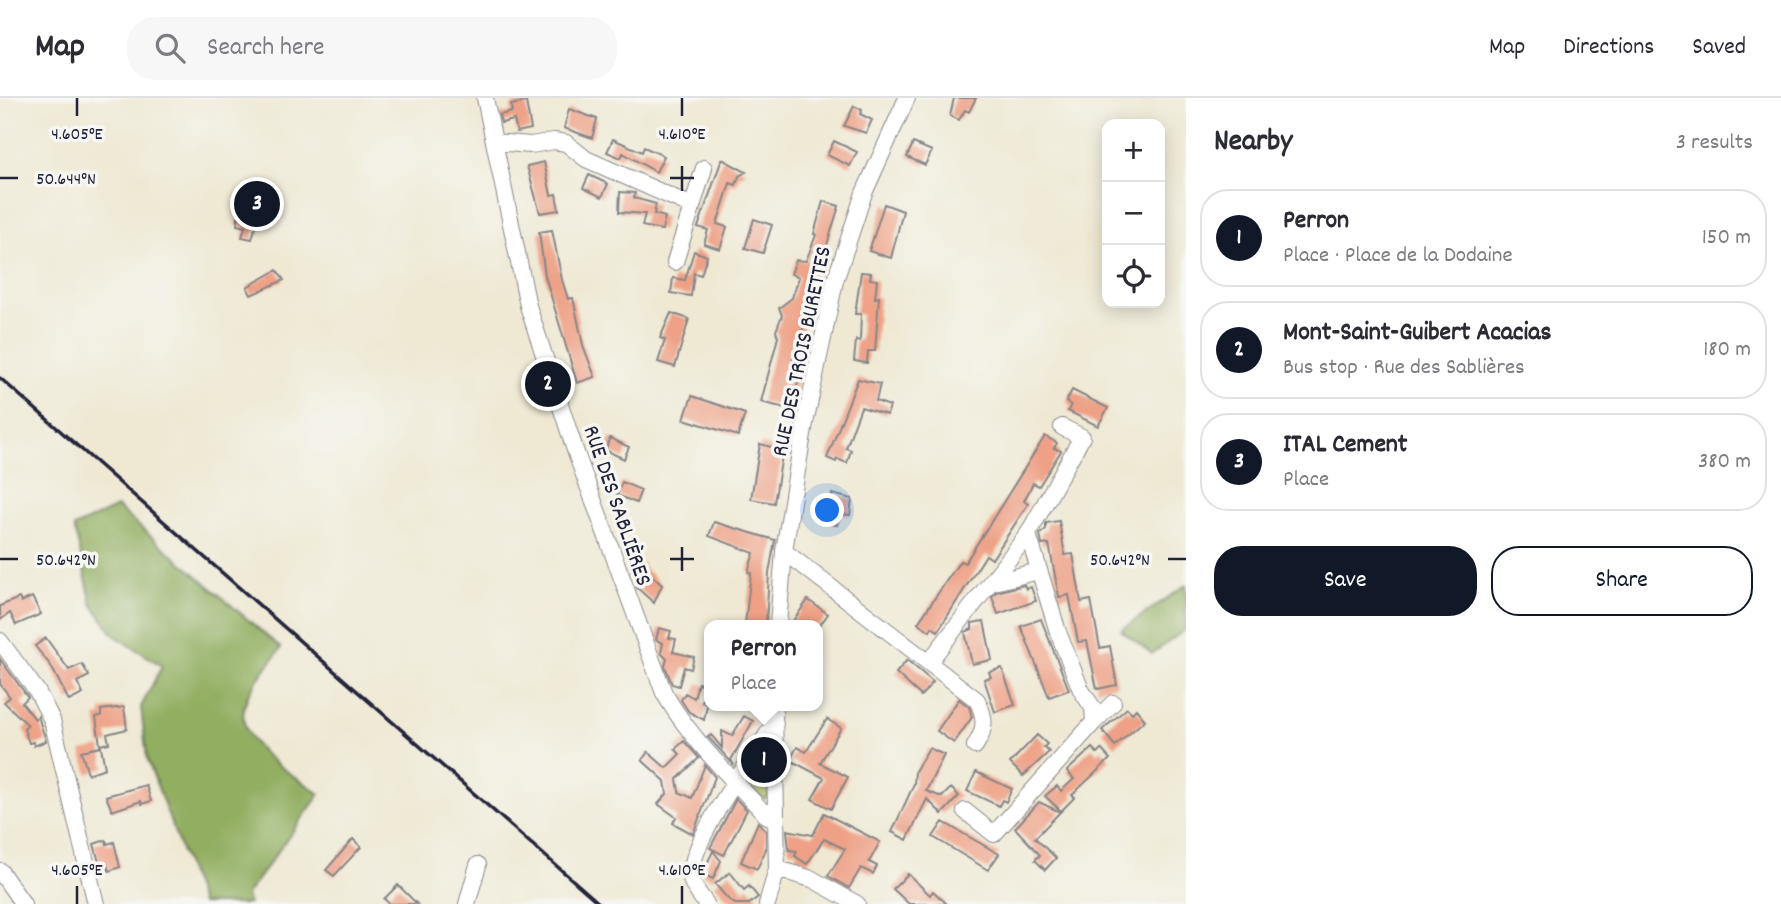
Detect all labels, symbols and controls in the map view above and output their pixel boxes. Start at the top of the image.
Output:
search box [127,17,617,80]
text: Map [35,25,85,72]
icon: search [151,29,189,67]
text: Search here [207,30,325,67]
text: Map [1489,31,1525,65]
text: Directions [1563,31,1654,65]
text: Saved [1692,31,1746,65]
map controls [1102,119,1165,308]
button: + [1102,119,1165,182]
text: Nearby [1214,122,1292,165]
text: 4.605°E [51,123,103,148]
text: 4.610°E [659,123,705,148]
text: 3 results [1676,127,1753,160]
text: 50.644°N [36,168,96,193]
pin: 3 [234,178,280,230]
button: − [1102,182,1165,245]
text: Perron [1283,203,1349,240]
text: 1 [1236,222,1242,255]
text: 150 m [1702,222,1751,255]
text: Place · Place de la Dodaine [1283,240,1513,273]
street label: RUE DES TROIS BURETTES [765,243,842,460]
button: locate [1102,245,1165,308]
text: Mont-Saint-Guibert Acacias [1283,315,1551,352]
text: 2 [1234,334,1244,367]
text: 180 m [1703,334,1751,367]
text: Bus stop · Rue des Sablières [1283,352,1525,385]
pin: 2 [525,358,571,410]
street label: RUE DES SABLIÈRES [573,421,659,591]
text: ITAL Cement [1283,427,1407,464]
text: 3 [1234,446,1244,479]
text: 380 m [1698,446,1751,479]
text: Place [1283,464,1329,497]
your location [810,493,844,527]
button: Save [1214,546,1477,616]
button: Share [1491,546,1753,616]
text: 50.642°N [36,549,96,574]
text: 50.642°N [1090,549,1150,574]
popup [704,620,823,711]
text: Perron [730,631,797,668]
text: Place [730,668,777,701]
pin: 1 [741,734,787,786]
text: 4.605°E [51,859,103,884]
text: 4.610°E [659,859,705,884]

